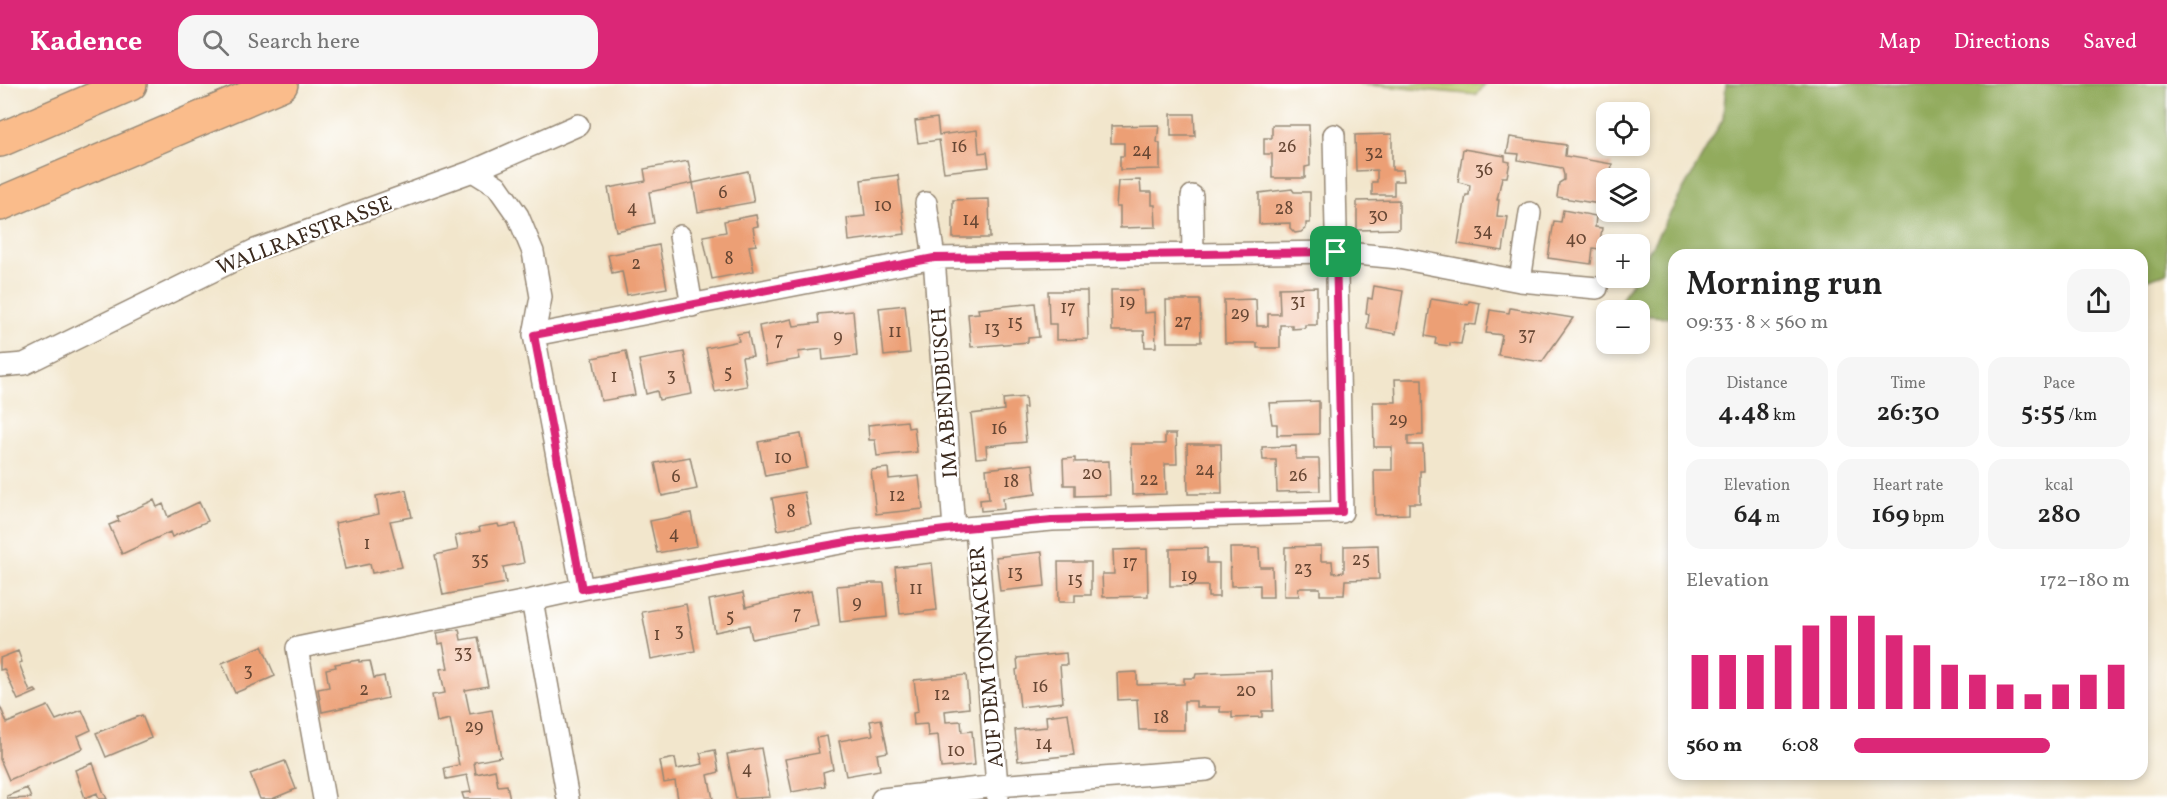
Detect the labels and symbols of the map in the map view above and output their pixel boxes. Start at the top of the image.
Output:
house number: 16 [951,135,967,160]
house number: 26 [1278,135,1296,160]
house number: 24 [1132,139,1152,164]
house number: 32 [1365,141,1383,166]
house number: 36 [1475,158,1493,183]
house number: 6 [718,181,728,206]
street label: WALLRAFSTRASSE [213,190,396,283]
house number: 10 [874,194,892,219]
house number: 4 [627,196,637,221]
house number: 28 [1275,197,1293,222]
house number: 30 [1368,204,1388,229]
house number: 14 [962,208,980,233]
house number: 34 [1473,219,1493,244]
pin [1310,226,1361,277]
house number: 40 [1565,227,1587,252]
house number: 8 [724,247,734,272]
house number: 2 [631,252,641,277]
house number: 19 [1119,290,1135,315]
house number: 31 [1290,290,1306,315]
house number: 17 [1060,296,1076,321]
house number: 29 [1231,302,1249,327]
street label: IM ABENDBUSCH [925,307,966,479]
house number: 27 [1174,310,1192,335]
house number: 15 [1007,311,1023,336]
house number: 13 [984,317,1000,342]
house number: 11 [888,320,902,345]
house number: 37 [1518,323,1536,348]
house number: 9 [833,325,843,350]
house number: 7 [775,328,783,353]
house number: 5 [724,361,732,386]
house number: 3 [666,364,676,389]
house number: 1 [611,365,617,390]
house number: 29 [1389,408,1407,433]
house number: 16 [991,417,1007,442]
house number: 10 [774,446,792,471]
house number: 24 [1195,458,1215,483]
house number: 20 [1082,462,1102,487]
house number: 26 [1289,464,1307,489]
house number: 6 [671,465,681,490]
house number: 22 [1139,468,1159,493]
house number: 18 [1003,470,1019,495]
house number: 12 [889,484,905,509]
house number: 8 [786,500,796,525]
house number: 4 [669,522,679,547]
house number: 1 [364,532,370,557]
street label: AUF DEM TONNACKER [963,545,1012,769]
house number: 35 [471,548,489,573]
house number: 25 [1352,548,1370,573]
house number: 17 [1122,551,1138,576]
house number: 23 [1294,557,1312,582]
house number: 13 [1007,561,1023,586]
house number: 19 [1181,564,1197,589]
house number: 15 [1067,568,1083,593]
house number: 11 [909,577,923,602]
house number: 9 [852,591,862,616]
house number: 7 [793,602,801,627]
house number: 5 [726,605,734,630]
house number: 3 [674,619,684,644]
house number: 1 [654,623,660,648]
house number: 33 [454,641,472,666]
house number: 3 [243,659,253,684]
house number: 16 [1032,675,1048,700]
house number: 2 [359,678,369,703]
house number: 20 [1236,679,1256,704]
house number: 12 [934,683,950,708]
house number: 18 [1153,706,1169,731]
house number: 29 [465,715,483,740]
house number: 14 [1035,732,1053,757]
house number: 10 [947,739,965,764]
house number: 4 [742,757,752,782]

